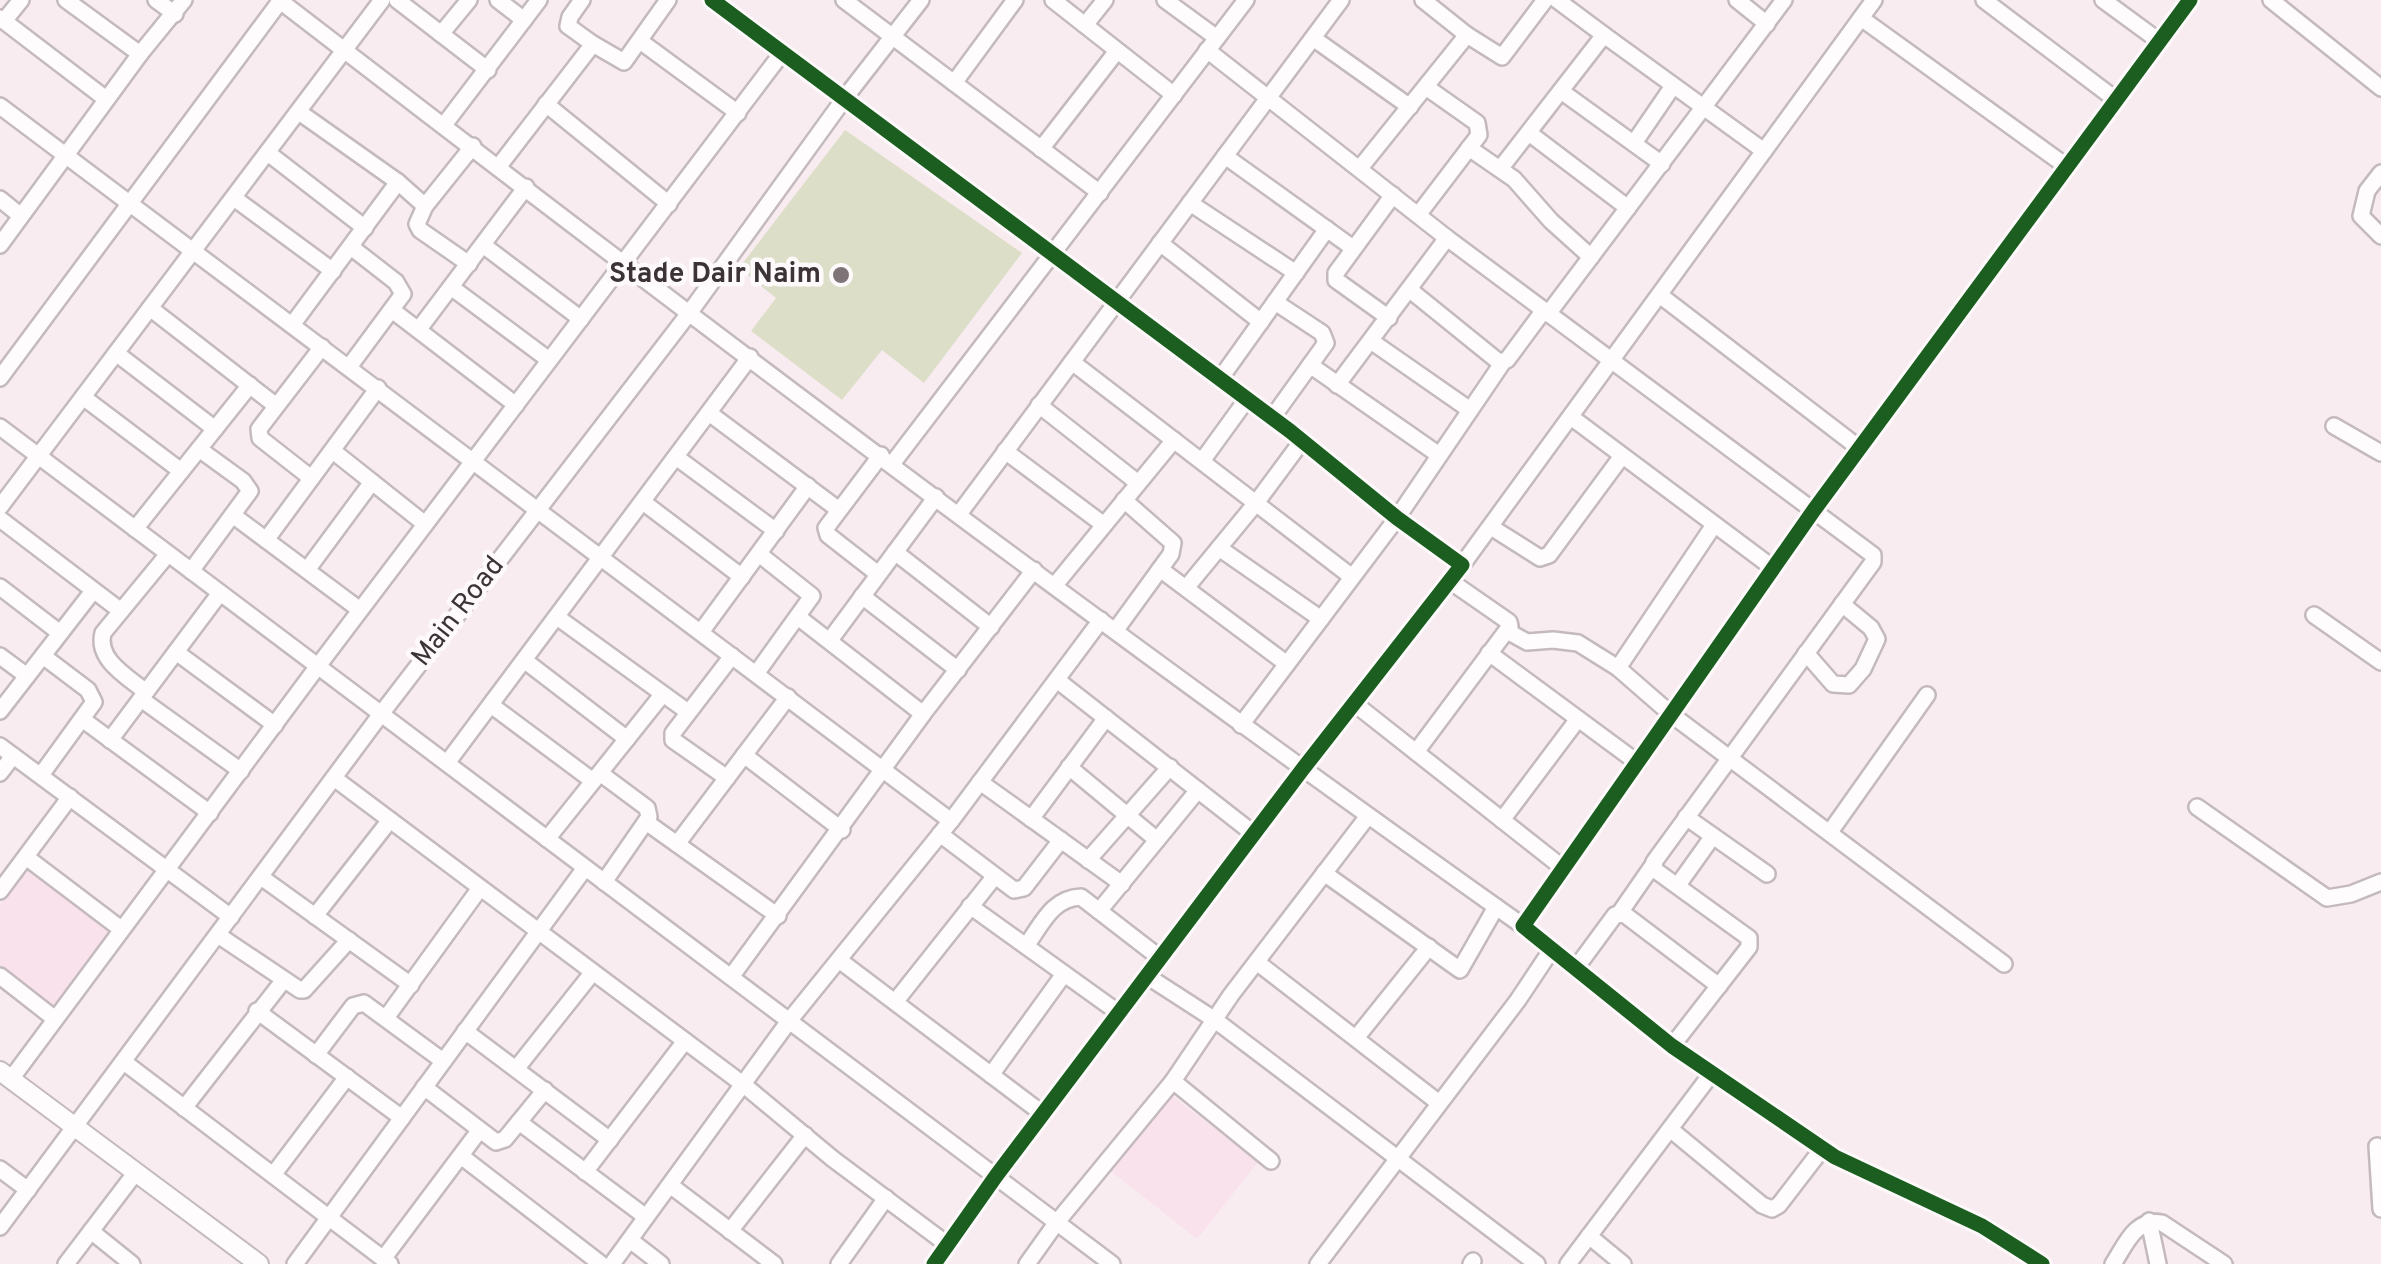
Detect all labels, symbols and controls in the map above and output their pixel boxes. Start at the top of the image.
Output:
place label: Stade Dair Naim [609,257,821,293]
marker: Stade Dair Naim [830,264,852,286]
street label: Main Road [405,549,513,675]

